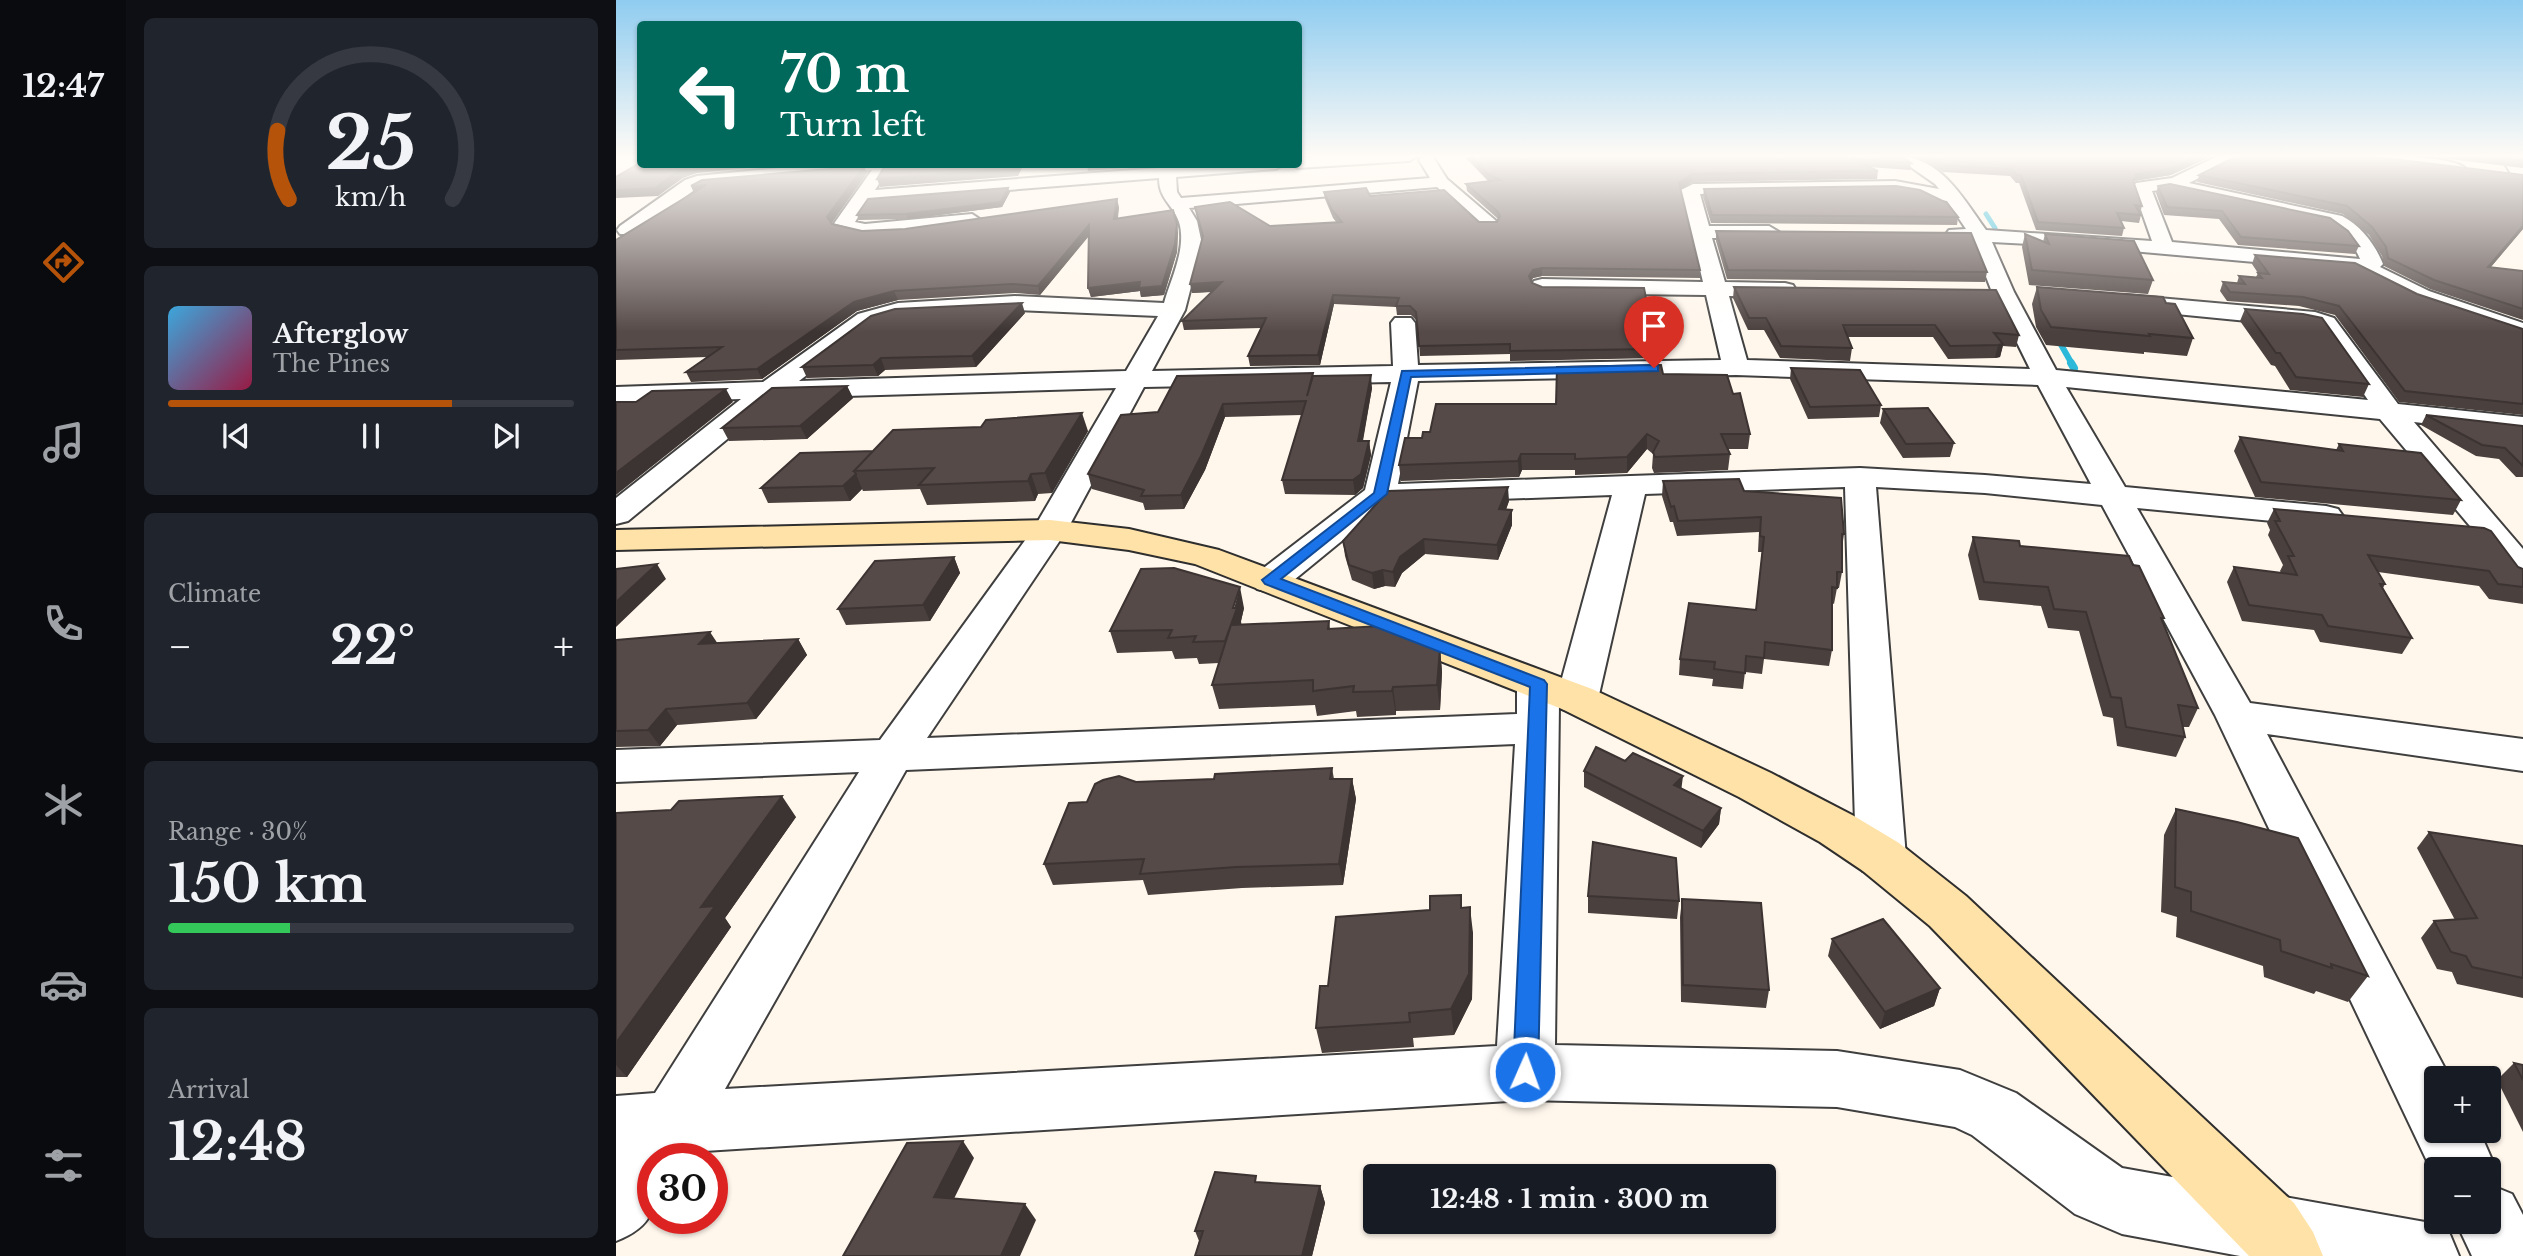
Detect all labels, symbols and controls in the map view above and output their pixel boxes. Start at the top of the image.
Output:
text: 70 m [780,44,910,105]
icon: left [665,49,756,140]
text: 12:47 [22,66,104,106]
text: 25 [326,98,416,189]
text: Turn left [780,105,926,145]
text: km/h [336,182,406,213]
icon: directions [39,238,88,287]
pin [1624,296,1684,368]
icon: arrive [1635,307,1673,345]
text: Afterglow [273,318,409,350]
text: The Pines [273,350,390,378]
icon: previous [217,417,255,455]
icon: pause [352,417,390,455]
icon: next [487,417,525,455]
icon: music [39,418,88,467]
text: Climate [168,580,261,608]
icon: phone [39,599,88,648]
text: 22° [330,614,415,678]
text: − [168,623,192,670]
text: + [553,623,574,670]
icon: climate [39,780,88,829]
text: Range · 30% [168,818,307,846]
text: 150 km [168,852,367,916]
icon: car [39,960,88,1009]
position arrow [1488,1035,1562,1109]
map controls [2424,1066,2501,1234]
button: + [2424,1066,2501,1143]
text: Arrival [168,1076,249,1104]
text: 12:48 [168,1110,307,1174]
icon: filters [39,1141,88,1190]
speed limit sign: 30 [637,1143,728,1234]
button: − [2424,1157,2501,1234]
text: 12:48 · 1 min · 300 m [1430,1183,1709,1215]

